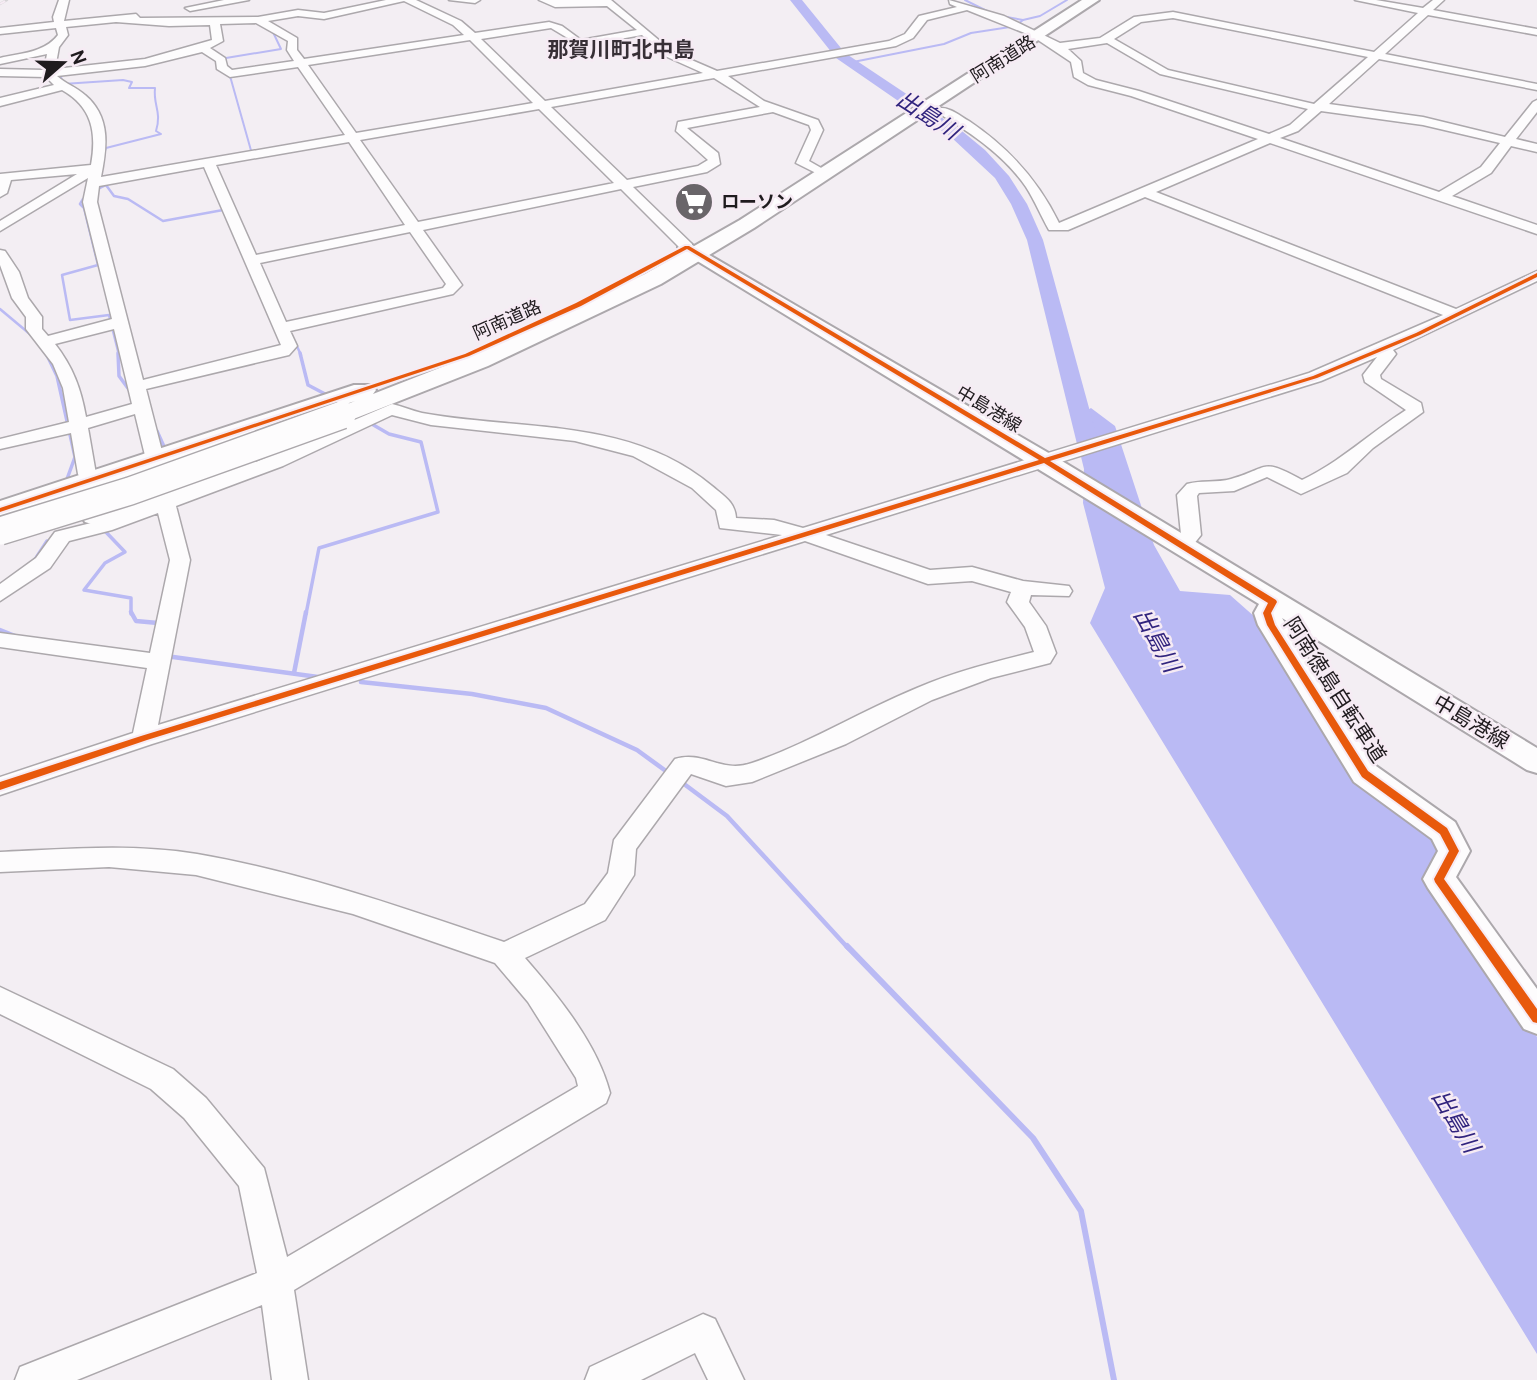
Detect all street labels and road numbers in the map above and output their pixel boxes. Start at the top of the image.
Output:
street label: 阿南道路 [967,31,1039,87]
street label: 阿南道路 [470,295,544,345]
street label: 中島港線 [952,381,1026,437]
street label: 阿南徳島自転車道 [1279,612,1392,767]
street label: 中島港線 [1429,689,1514,754]

